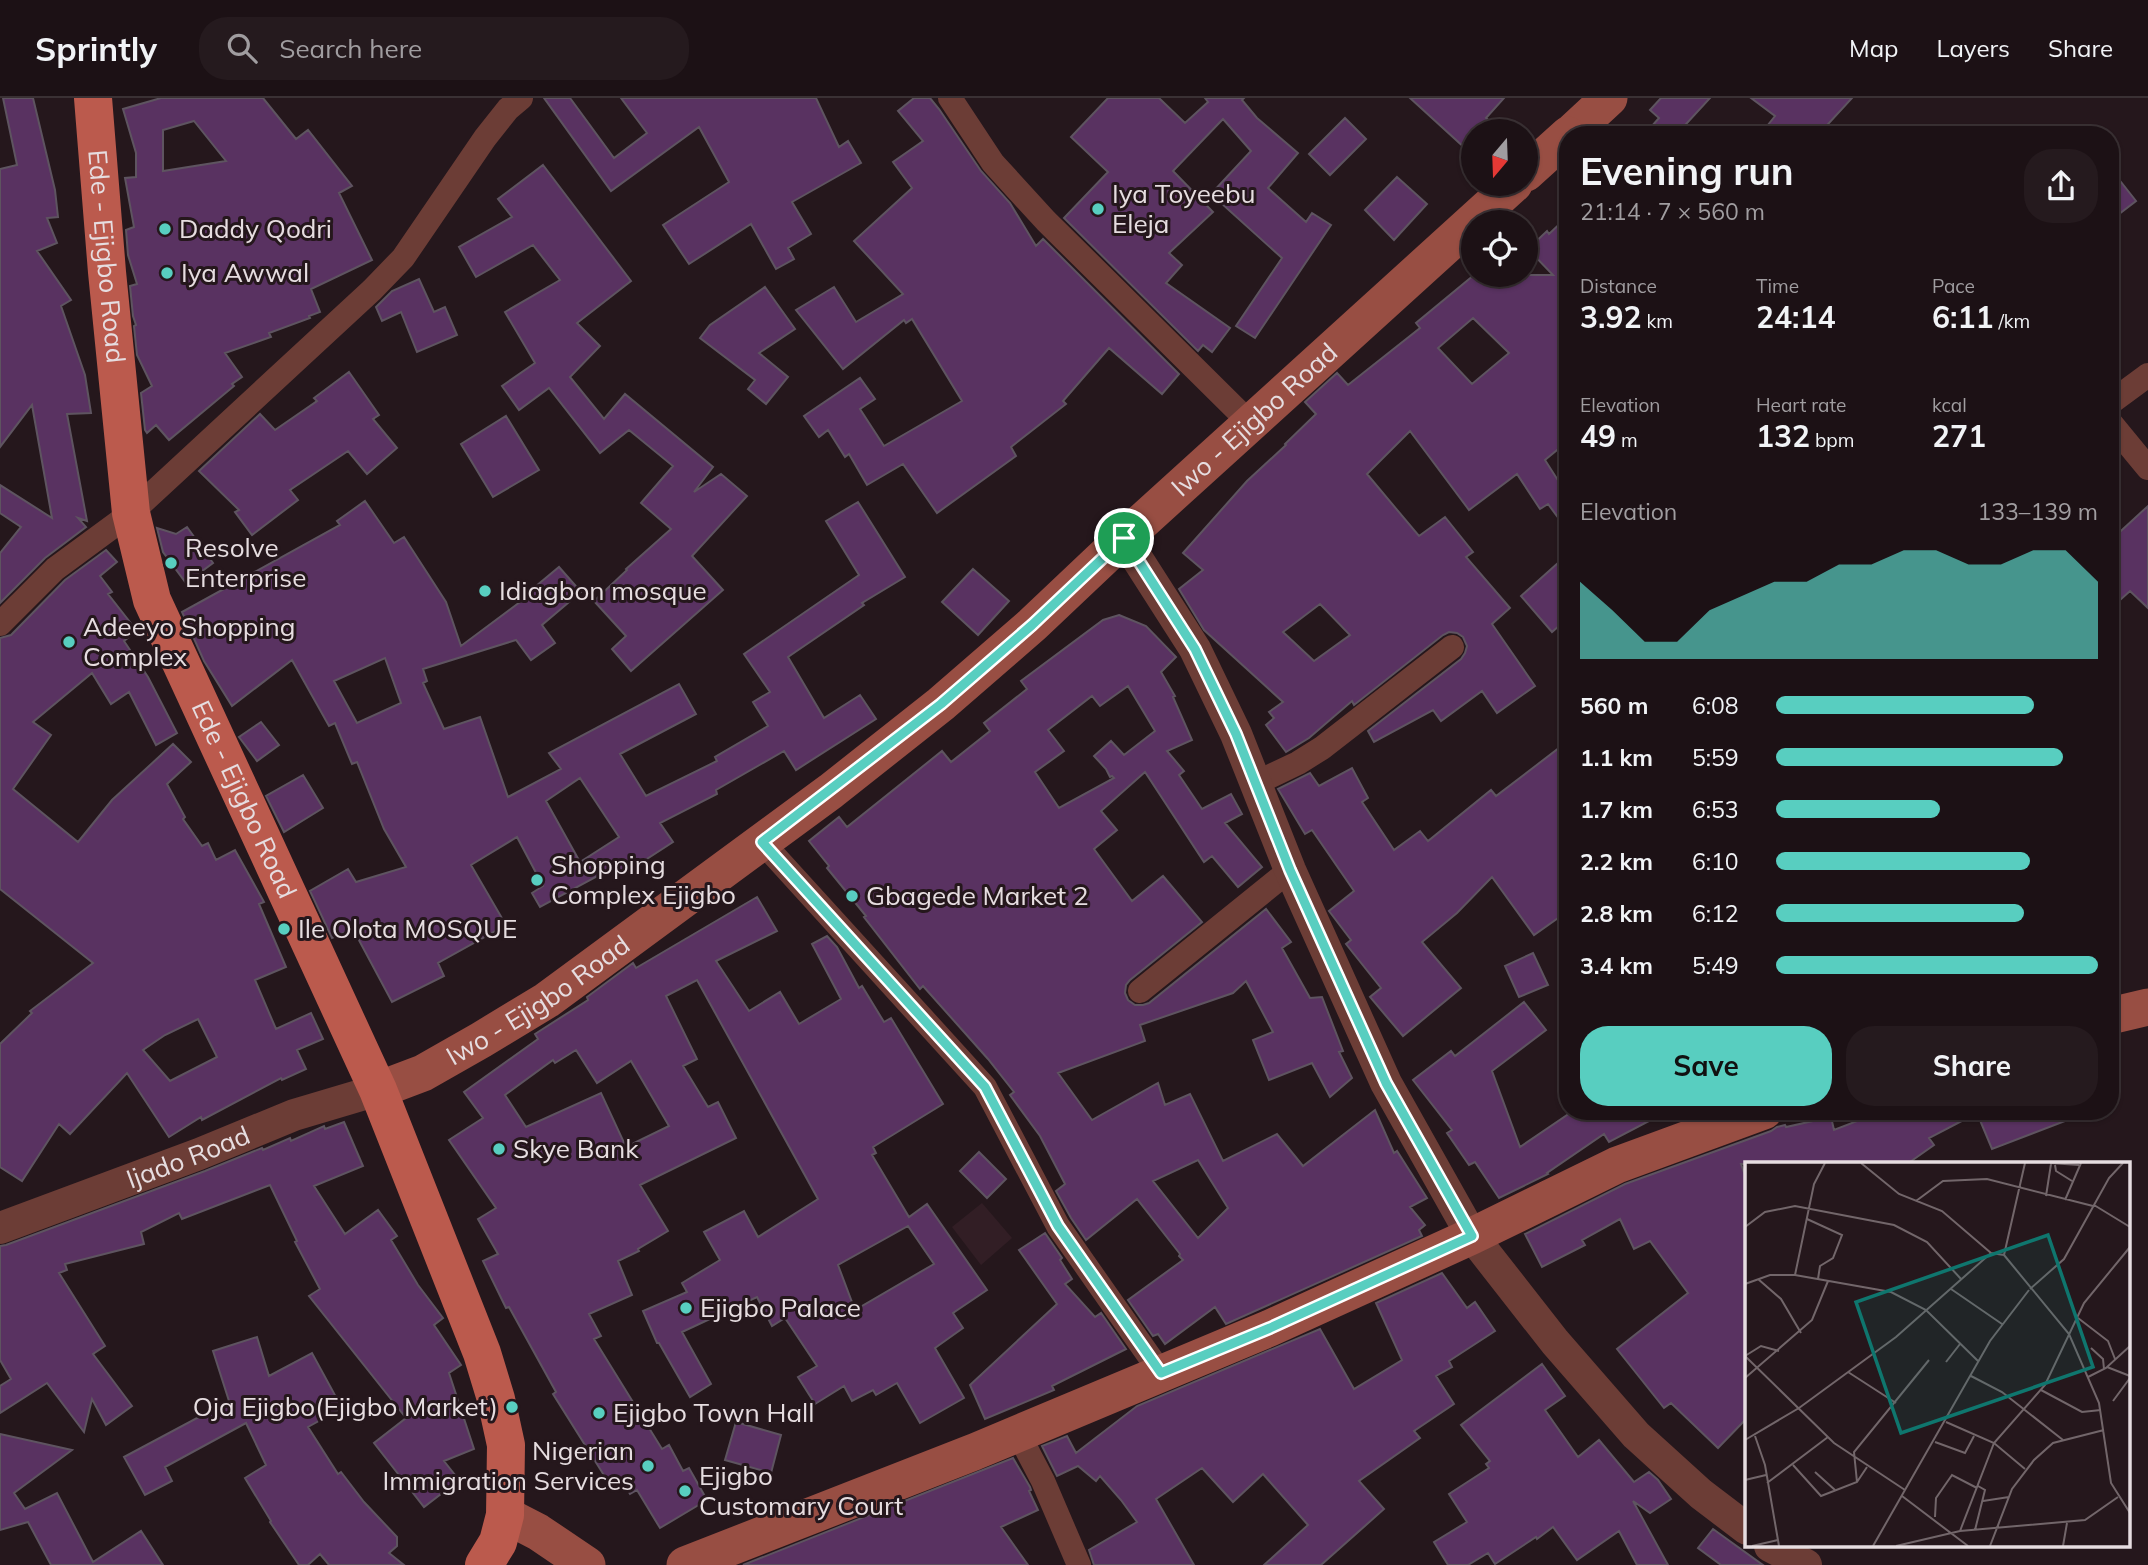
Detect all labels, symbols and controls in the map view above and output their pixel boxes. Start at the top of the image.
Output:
search box [199,17,689,80]
text: Sprintly [35,28,157,69]
icon: search [223,29,261,67]
text: Search here [279,32,422,65]
text: Map [1849,33,1898,63]
text: Layers [1936,33,2010,63]
text: Share [2048,33,2113,63]
north arrow [1461,119,1538,196]
map controls [1461,119,1538,287]
text: Evening run [1580,147,1794,195]
street label: Ede - Ejigbo Road [81,148,133,365]
button: share [2024,149,2098,223]
place label: Iya Toyeebu Eleja [1112,177,1256,240]
text: 21:14 · 7 × 560 m [1580,197,1765,226]
marker: Iya Toyeebu Eleja [1090,201,1106,217]
button: locate [1461,210,1538,287]
place label: Daddy Qodri [179,212,332,245]
marker: Daddy Qodri [157,221,173,237]
place label: Iya Awwal [181,256,309,289]
marker: Iya Awwal [159,265,175,281]
text: Distance [1580,274,1657,298]
text: Time [1756,274,1799,298]
text: Pace [1932,274,1975,298]
text: 3.92 [1580,298,1641,336]
text: 24:14 [1756,298,1835,336]
text: 6:11 [1932,298,1993,336]
text: km [1641,309,1673,333]
text: /km [1993,309,2030,333]
street label: Iwo - Ejigbo Road [1164,335,1344,503]
text: Elevation [1580,393,1660,417]
text: Heart rate [1756,393,1846,417]
text: kcal [1932,393,1967,417]
text: 49 [1580,417,1616,455]
text: 132 [1756,417,1810,455]
text: 271 [1932,417,1986,455]
text: m [1616,428,1638,452]
text: bpm [1810,428,1854,452]
text: Elevation [1580,497,1677,526]
text: 133–139 m [1977,497,2098,526]
pin [1094,508,1154,568]
icon: arrive [1105,519,1143,557]
place label: Resolve Enterprise [185,531,306,594]
marker: Resolve Enterprise [163,555,179,571]
place label: Idiagbon mosque [499,574,707,607]
marker: Idiagbon mosque [477,583,493,599]
place label: Adeeyo Shopping Complex [83,610,296,673]
marker: Adeeyo Shopping Complex [61,634,77,650]
text: 560 m [1580,691,1648,720]
text: 6:08 [1692,691,1739,720]
street label: Ede - Ejigbo Road [185,695,304,903]
text: 1.1 km [1580,743,1653,772]
text: 5:59 [1692,743,1739,772]
text: 1.7 km [1580,795,1653,824]
text: 6:53 [1692,795,1739,824]
text: 2.2 km [1580,847,1653,876]
text: 6:10 [1692,847,1739,876]
place label: Shopping Complex Ejigbo [551,848,736,911]
marker: Shopping Complex Ejigbo [529,872,545,888]
place label: Gbagede Market 2 [866,879,1089,912]
marker: Gbagede Market 2 [844,888,860,904]
text: 2.8 km [1580,899,1653,928]
text: 6:12 [1692,899,1739,928]
place label: Ile Olota MOSQUE [298,912,517,945]
marker: Ile Olota MOSQUE [276,921,292,937]
street label: Iwo - Ejigbo Road [440,928,636,1072]
text: 3.4 km [1580,951,1653,980]
text: 5:49 [1692,951,1739,980]
button: Save [1580,1026,1832,1106]
button: Share [1846,1026,2098,1106]
street label: Ijado Road [122,1118,255,1196]
place label: Skye Bank [513,1132,639,1165]
marker: Skye Bank [491,1141,507,1157]
inset map [1745,1162,2130,1548]
place label: Ejigbo Palace [700,1291,861,1324]
marker: Ejigbo Palace [678,1300,694,1316]
place label: Oja Ejigbo(Ejigbo Market) [193,1390,498,1423]
place label: Ejigbo Town Hall [613,1396,814,1429]
marker: Oja Ejigbo(Ejigbo Market) [504,1399,520,1415]
marker: Ejigbo Town Hall [591,1405,607,1421]
place label: Nigerian Immigration Services [382,1434,634,1497]
marker: Nigerian Immigration Services [640,1458,656,1474]
place label: Ejigbo Customary Court [699,1459,903,1522]
marker: Ejigbo Customary Court [677,1483,693,1499]

